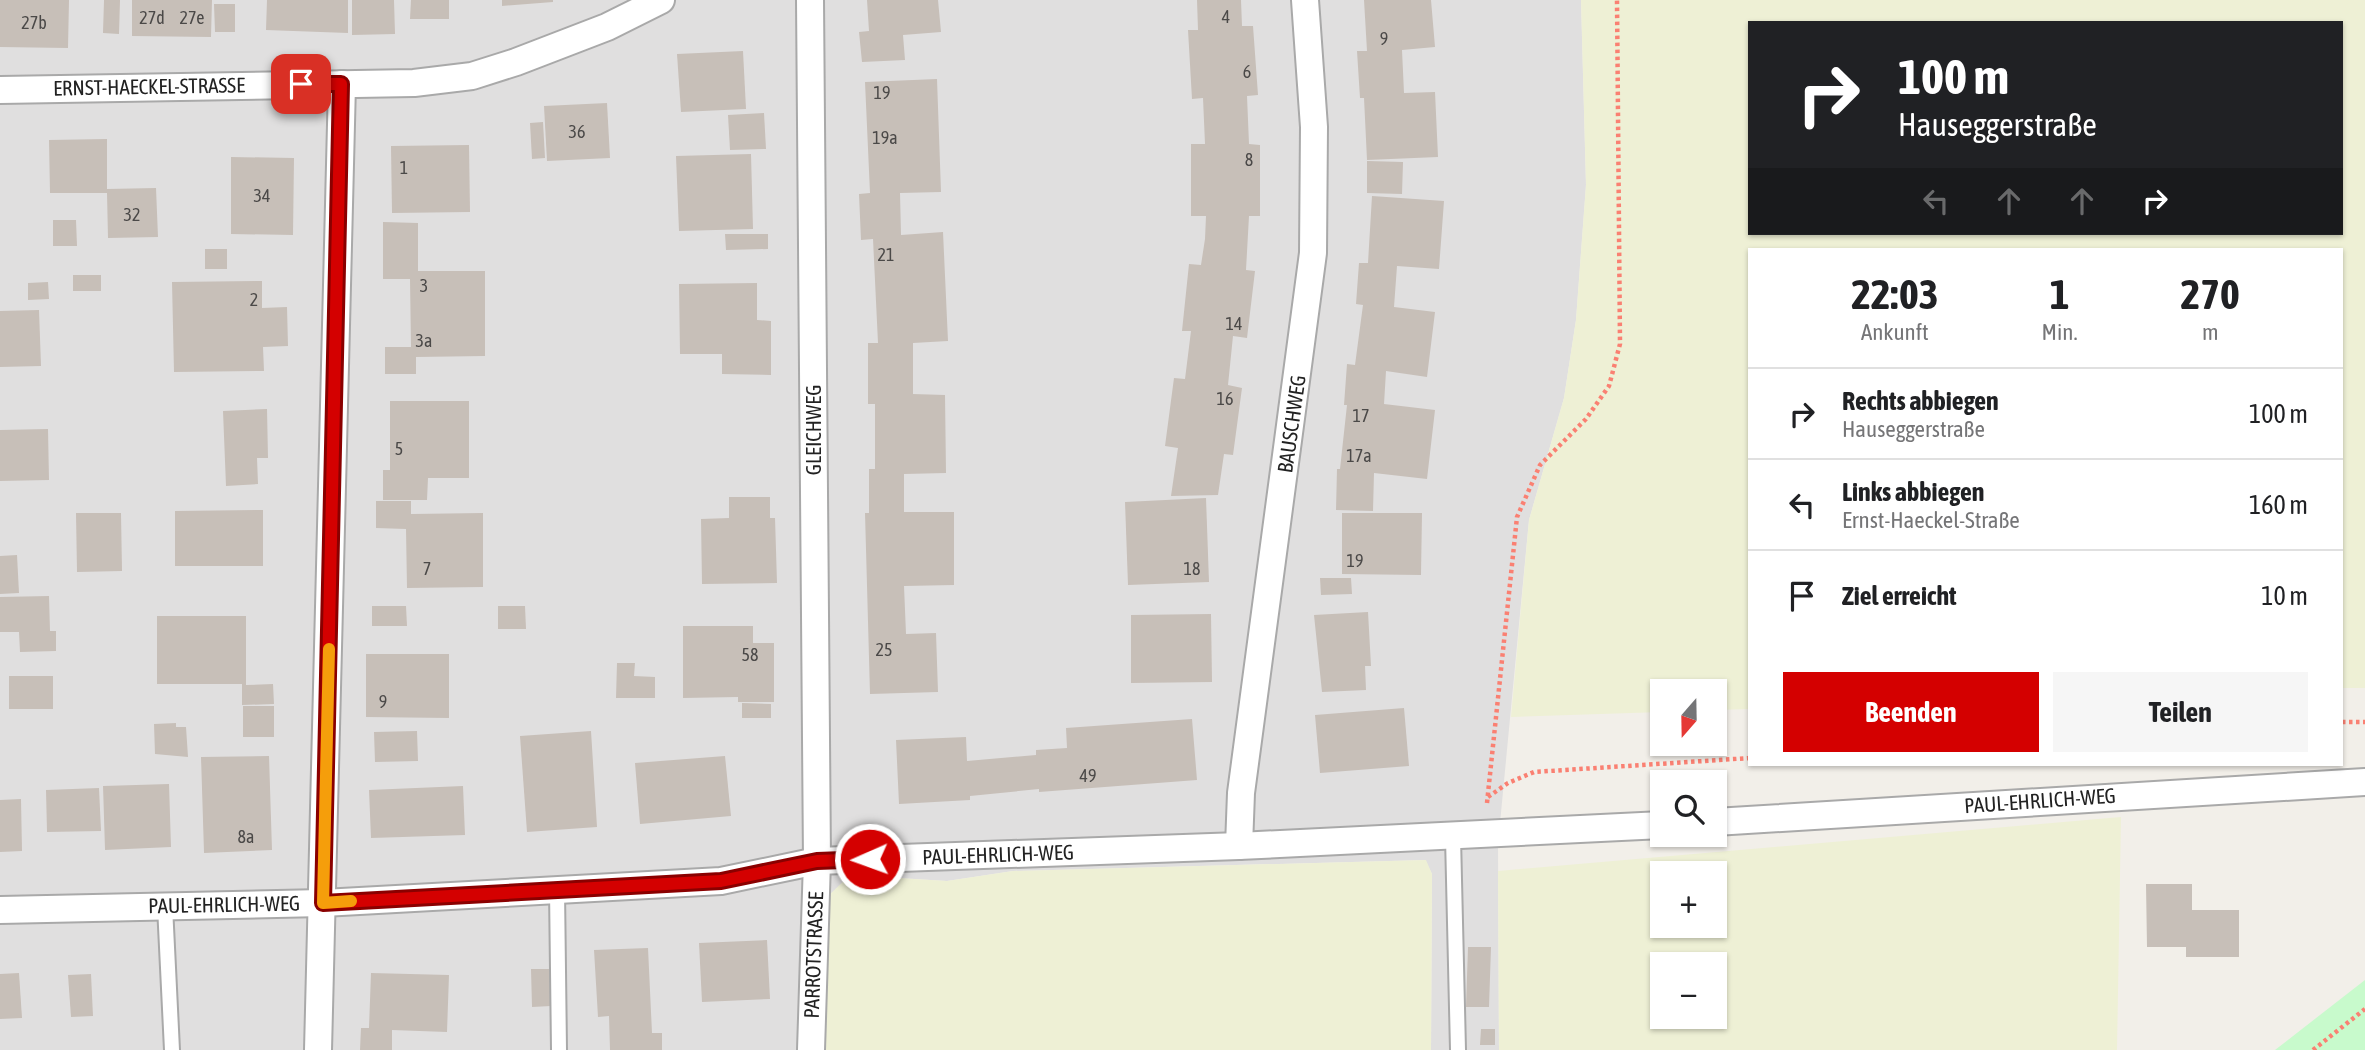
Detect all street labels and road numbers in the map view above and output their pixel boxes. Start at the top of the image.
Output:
street label: ERNST-HAECKEL-STRASSE [53,72,245,100]
street label: BAUSCHWEG [1272,373,1310,474]
street label: GLEICHWEG [801,385,825,475]
street label: PAUL-EHRLICH-WEG [1963,783,2116,817]
street label: PAUL-EHRLICH-WEG [922,839,1074,869]
street label: PAUL-EHRLICH-WEG [148,891,300,917]
street label: PARROTSTRASSE [799,891,827,1019]

